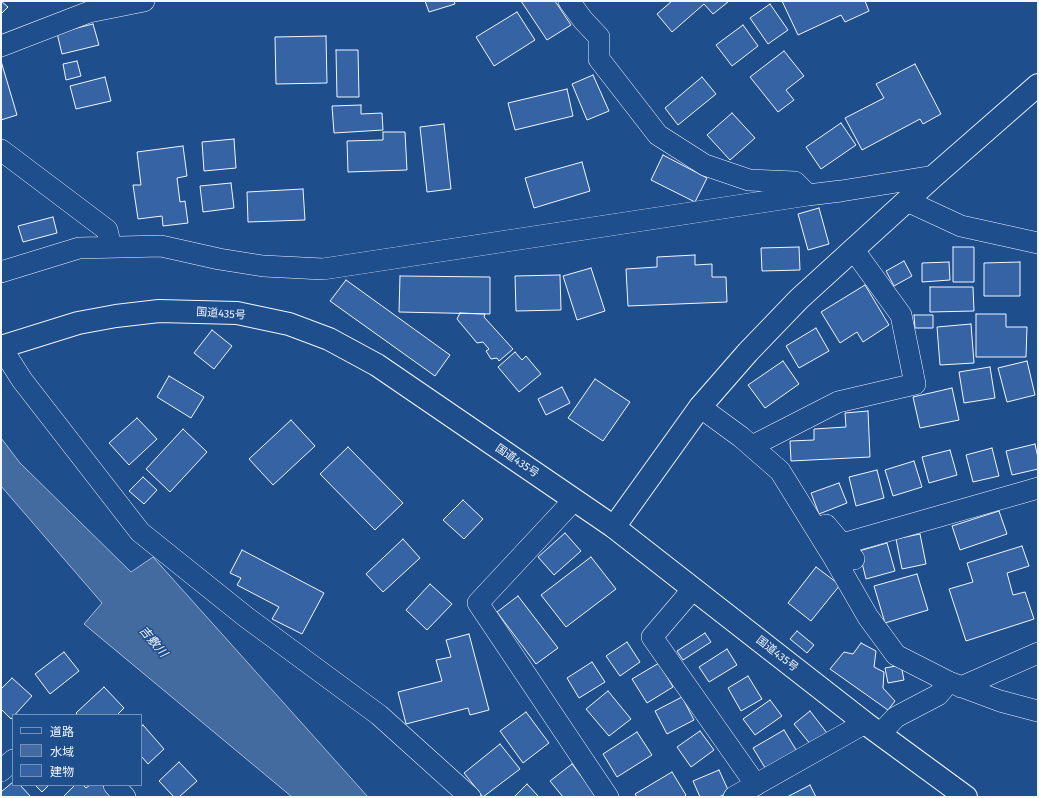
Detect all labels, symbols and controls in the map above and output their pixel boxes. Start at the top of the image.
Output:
street label: 国道435号 [196,306,246,322]
street label: 国道435号 [493,442,541,480]
water label: 吉敷川 [136,624,170,660]
street label: 国道435号 [753,634,801,674]
legend [12,714,142,786]
text: 道路 [50,725,74,739]
text: 水域 [50,745,74,759]
text: 建物 [50,765,74,779]

